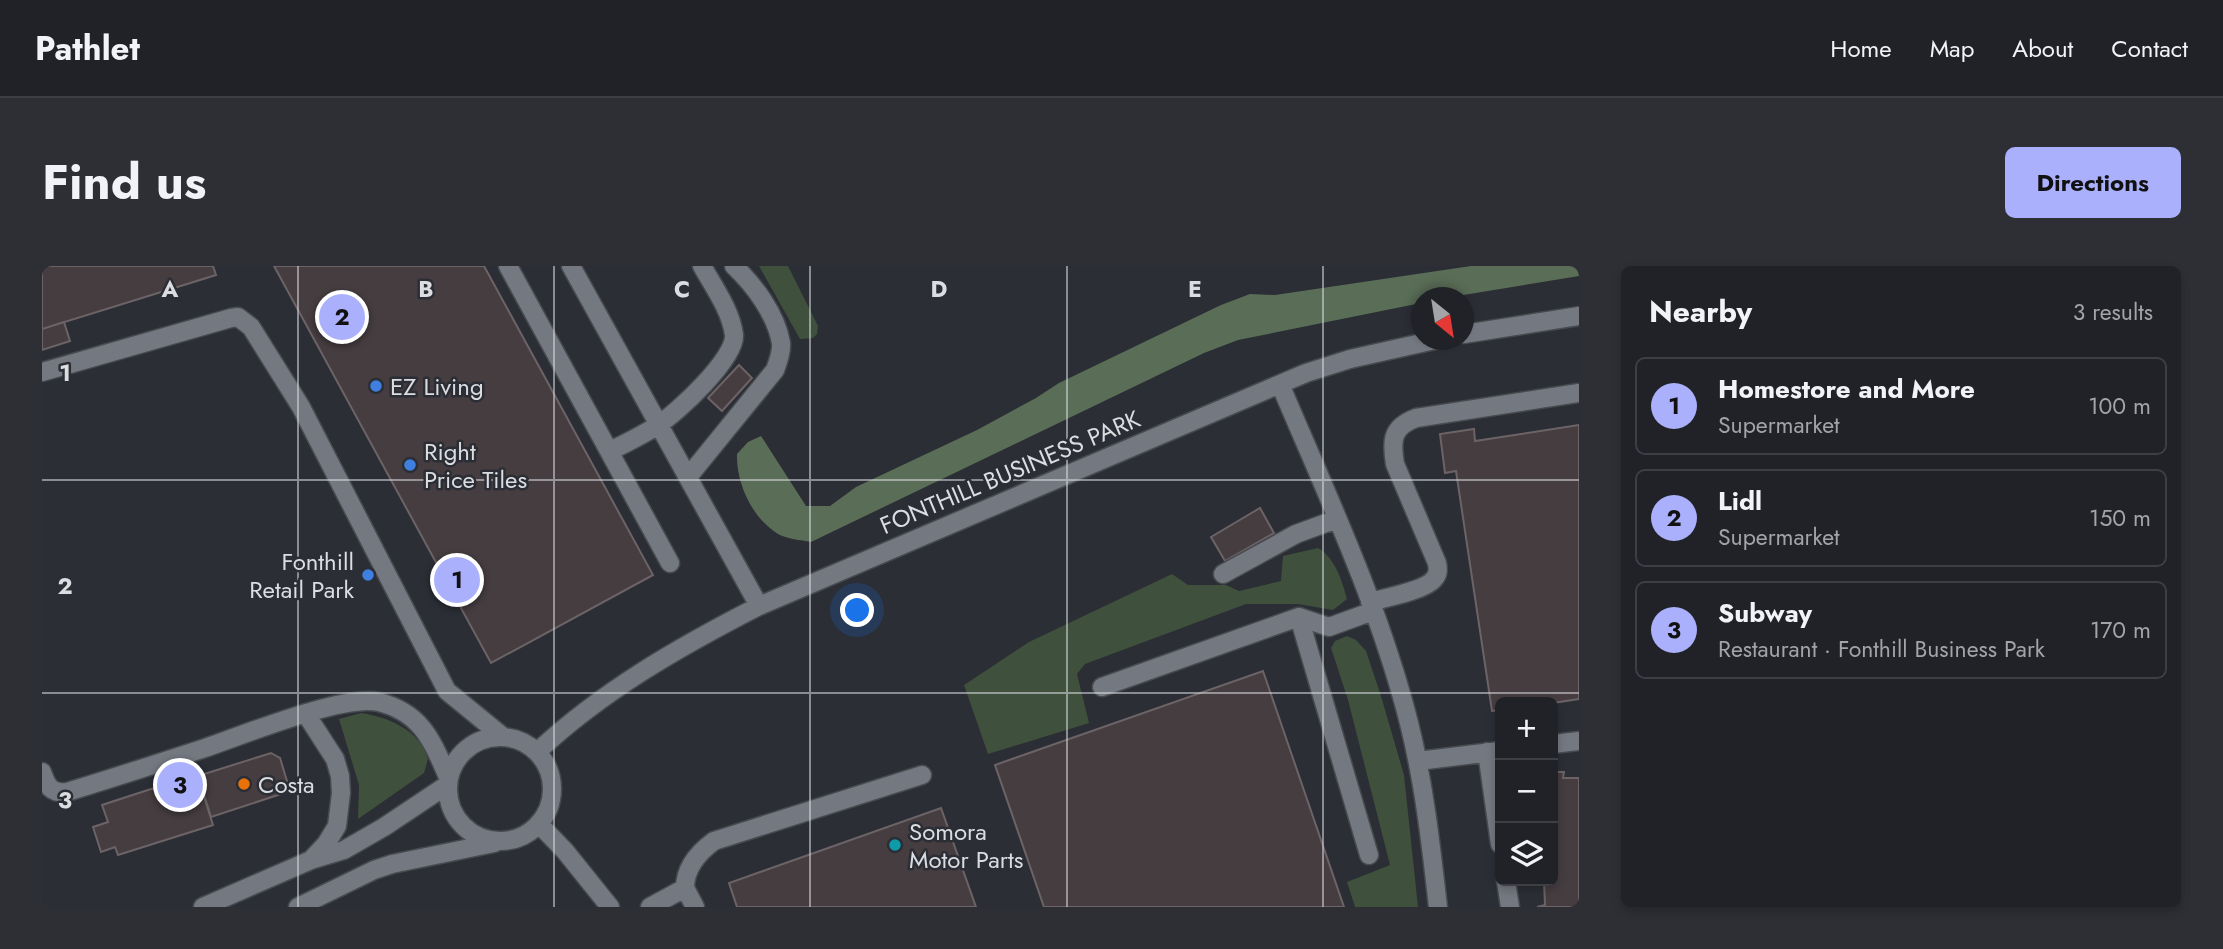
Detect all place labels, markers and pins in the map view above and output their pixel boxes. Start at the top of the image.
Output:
pin: 2 [319,291,365,343]
place label: EZ Living [390,369,484,404]
marker: EZ Living [368,378,384,394]
place label: Right Price Tiles [424,434,527,497]
marker: Right Price Tiles [402,457,418,473]
place label: Fonthill Retail Park [249,544,354,607]
pin: 1 [434,554,480,606]
marker: Fonthill Retail Park [360,567,376,583]
pin: 3 [157,759,203,811]
place label: Costa [258,767,315,802]
marker: Costa [236,776,252,792]
place label: Somora Motor Parts [909,814,1023,877]
marker: Somora Motor Parts [887,837,903,853]

